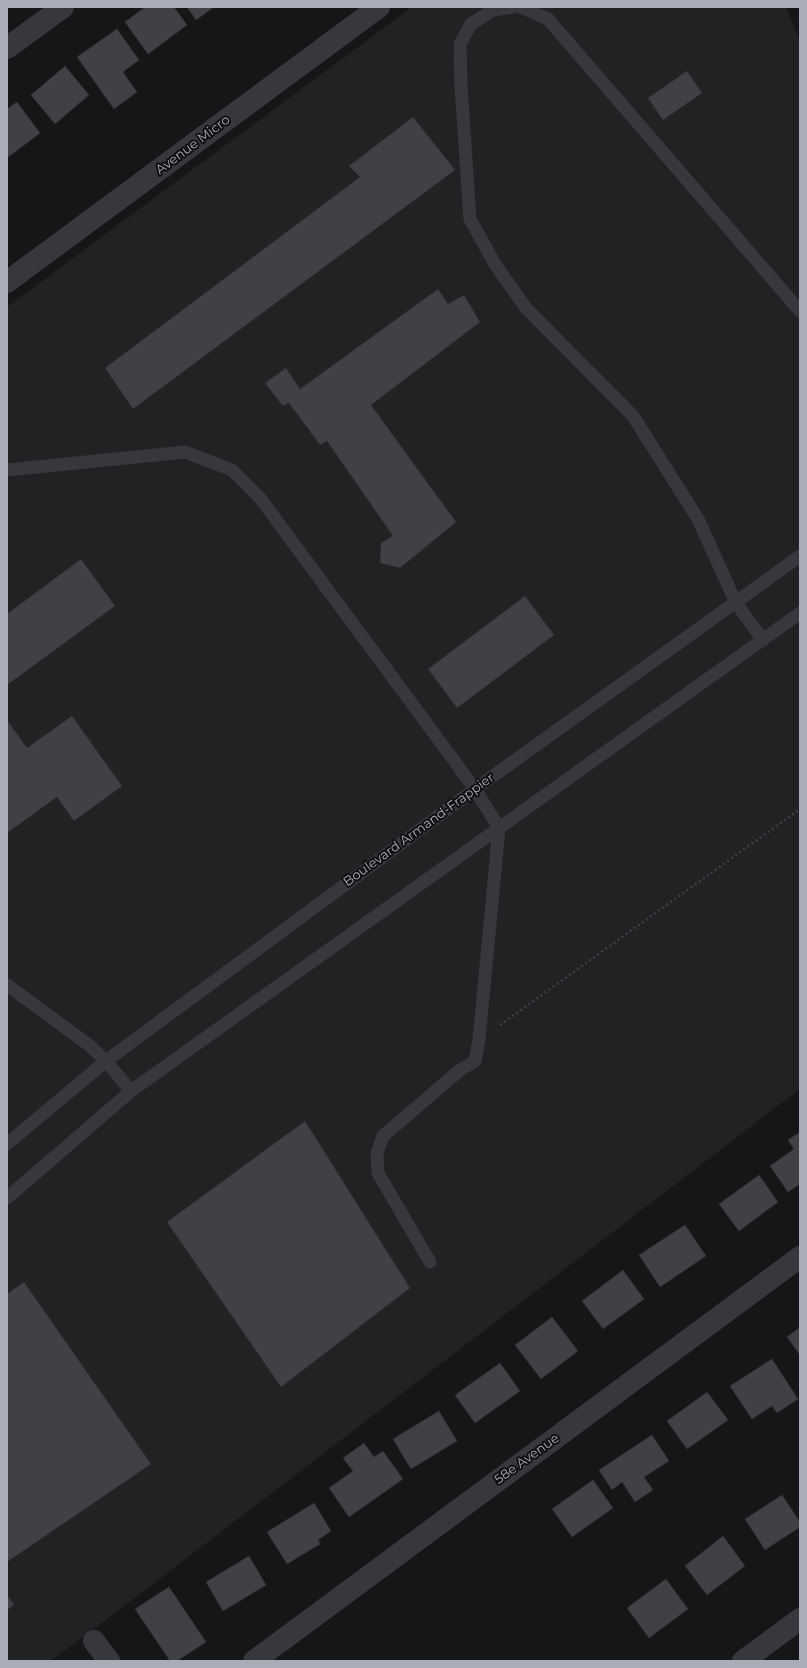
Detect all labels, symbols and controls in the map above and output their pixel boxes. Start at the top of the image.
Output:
street label: Avenue Micro [153,112,233,178]
street label: Boulevard Armand-Frappier [340,770,498,890]
street label: 58e Avenue [492,1430,562,1488]

